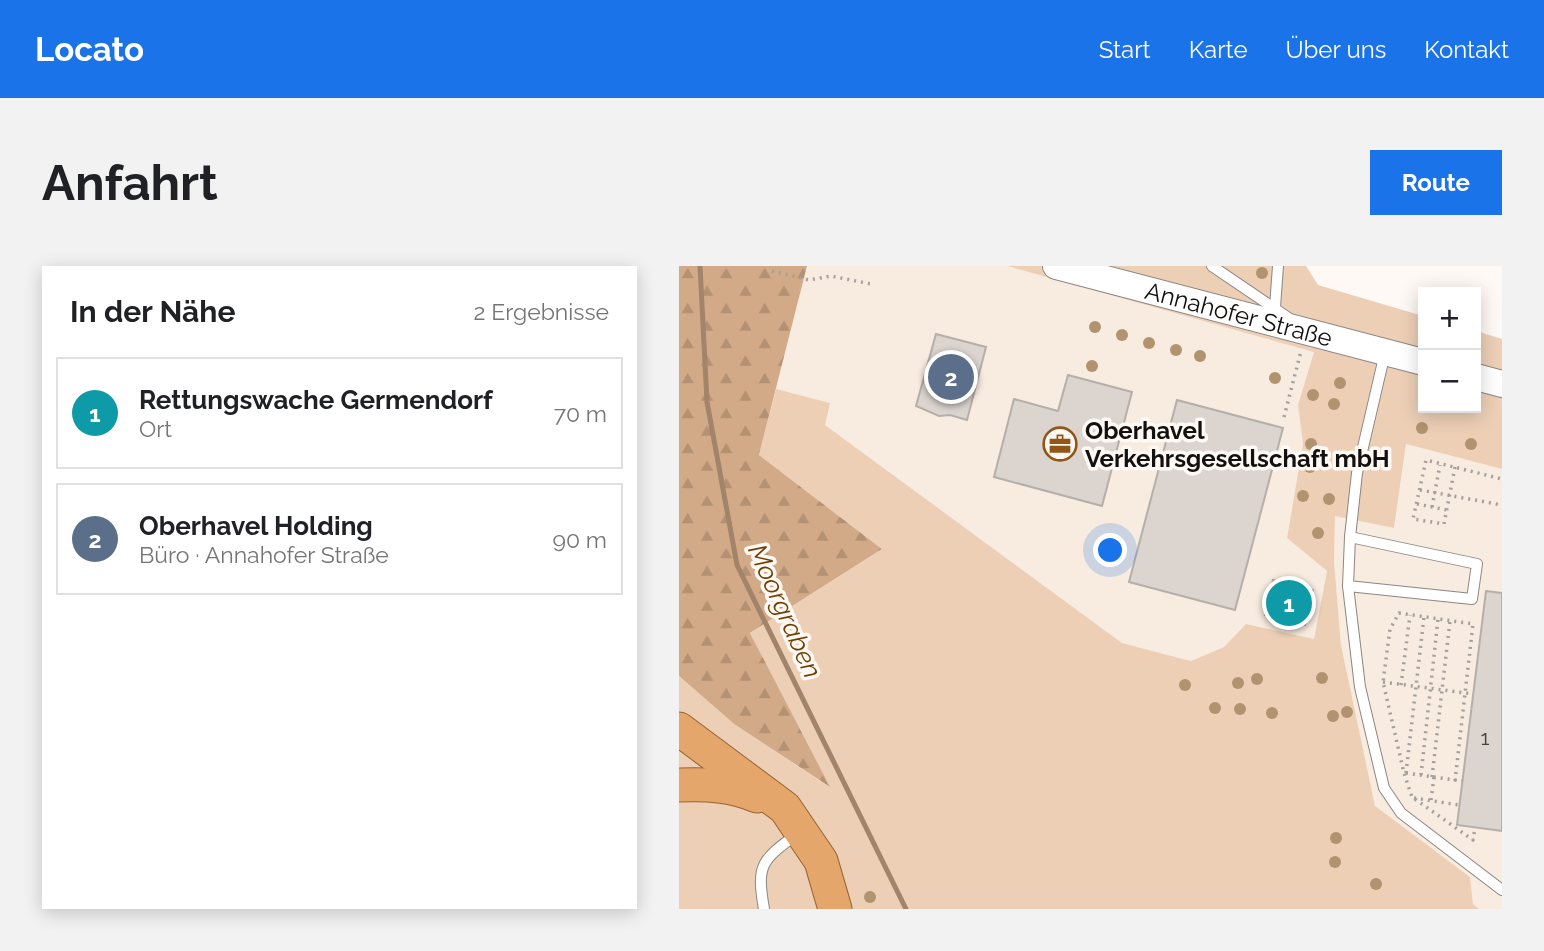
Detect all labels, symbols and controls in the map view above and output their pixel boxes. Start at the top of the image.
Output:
text: Locato [35,30,144,69]
text: Start [1099,35,1151,64]
text: Karte [1189,35,1248,64]
text: Über uns [1286,35,1386,64]
text: Kontakt [1424,35,1509,64]
button: Route [1370,150,1502,215]
text: Anfahrt [42,154,218,211]
street label: Annahofer Straße [1142,275,1336,352]
map controls [1418,287,1481,413]
button: + [1418,287,1481,350]
text: In der Nähe [70,294,235,329]
text: 2 Ergebnisse [473,298,609,325]
button: − [1418,350,1481,413]
pin: 2 [928,351,974,403]
text: Rettungswache Germendorf [139,385,493,415]
text: 1 [89,400,101,427]
text: 70 m [554,400,607,427]
text: Ort [139,415,172,442]
place label: Oberhavel Verkehrsgesellschaft mbH [1085,416,1390,473]
office icon: Oberhavel Verkehrsgesellschaft mbH [1041,425,1079,463]
text: Oberhavel Holding [139,511,373,541]
text: 2 [89,526,101,553]
text: 90 m [552,526,607,553]
your location [1093,533,1127,567]
water label: Moorgraben [742,539,828,683]
text: Büro · Annahofer Straße [139,541,389,568]
pin: 1 [1266,577,1312,629]
house number: 1 [1481,725,1490,750]

